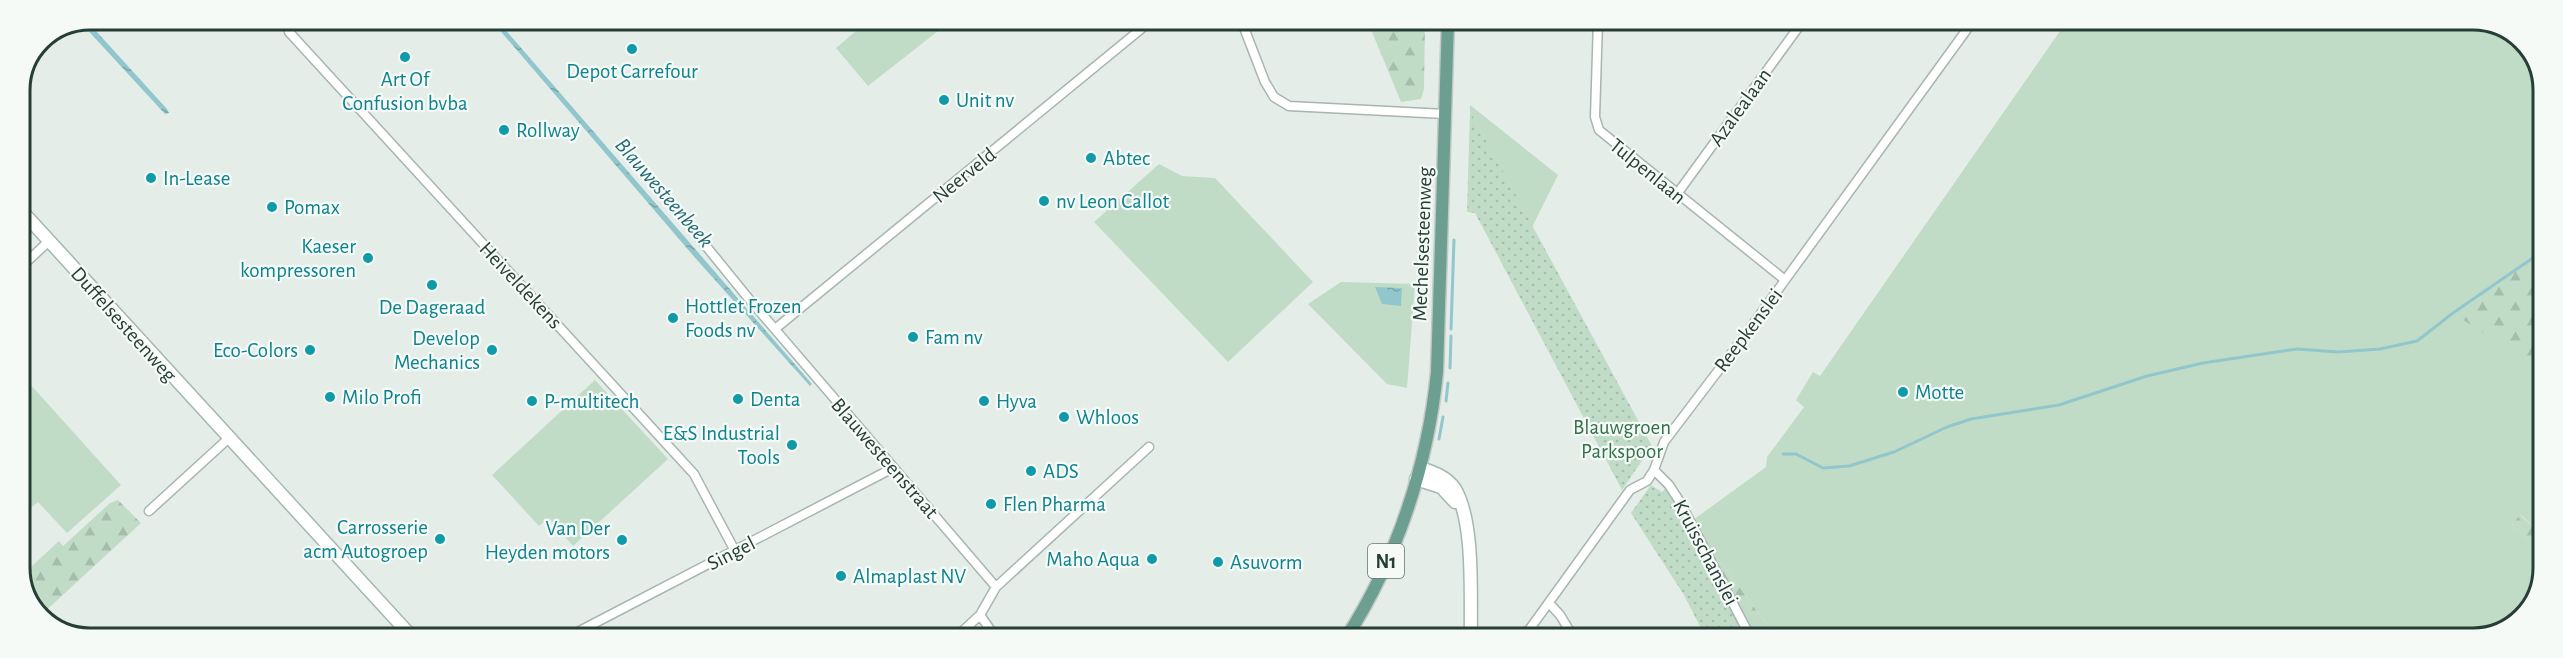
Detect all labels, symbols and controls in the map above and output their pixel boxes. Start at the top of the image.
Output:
marker: Depot Carrefour [625,42,639,56]
marker: Art Of Confusion bvba [398,50,412,64]
place label: Depot Carrefour [566,61,698,82]
street label: Azalealaan [1705,65,1775,150]
place label: Art Of Confusion bvba [342,69,468,114]
place label: Unit nv [956,90,1014,111]
marker: Unit nv [937,93,951,107]
place label: Rollway [516,120,580,141]
marker: Rollway [497,123,511,137]
water label: Blauwesteenbeek [611,134,718,252]
street label: Tulpenlaan [1606,135,1690,208]
street label: Neerveld [929,144,1000,207]
place label: Abtec [1103,148,1150,169]
marker: Abtec [1084,151,1098,165]
street label: Mechelsesteenweg [1409,166,1436,322]
place label: In-Lease [163,168,230,189]
marker: In-Lease [144,171,158,185]
place label: nv Leon Callot [1056,191,1170,212]
marker: nv Leon Callot [1037,194,1051,208]
place label: Pomax [284,197,340,218]
marker: Pomax [265,200,279,214]
place label: Kaeser kompressoren [240,236,356,281]
street label: Heiveldekens [475,238,566,333]
marker: Kaeser kompressoren [361,251,375,265]
street label: Duffelsesteenweg [67,263,181,386]
marker: De Dageraad [425,278,439,292]
street label: Reepkenslei [1710,285,1786,376]
place label: Hottlet Frozen Foods nv [685,296,802,341]
place label: De Dageraad [379,297,485,318]
marker: Hottlet Frozen Foods nv [666,311,680,325]
place label: Fam nv [925,327,983,348]
place label: Develop Mechanics [394,328,480,373]
marker: Fam nv [906,330,920,344]
place label: Eco-Colors [213,340,298,361]
marker: Eco-Colors [303,343,317,357]
marker: Develop Mechanics [485,343,499,357]
place label: Motte [1915,382,1964,403]
marker: Motte [1896,385,1910,399]
place label: Milo Profi [342,387,422,408]
place label: Denta [750,389,801,410]
marker: Milo Profi [323,390,337,404]
place label: P-multitech [544,391,639,412]
place label: Hyva [996,391,1037,412]
marker: Denta [731,392,745,406]
marker: P-multitech [525,394,539,408]
street label: Blauwesteenstraat [827,394,942,523]
marker: Hyva [977,394,991,408]
place label: Whloos [1076,407,1139,428]
marker: Whloos [1057,410,1071,424]
park label: Blauwgroen Parkspoor [1573,417,1671,462]
place label: E&S Industrial Tools [663,423,780,468]
marker: E&S Industrial Tools [785,438,799,452]
place label: ADS [1043,461,1079,482]
marker: ADS [1024,464,1038,478]
place label: Flen Pharma [1003,494,1106,515]
street label: Kruisschanslei [1669,496,1742,609]
marker: Flen Pharma [984,497,998,511]
place label: Carrosserie acm Autogroep [303,517,428,562]
place label: Van Der Heyden motors [485,518,610,563]
marker: Carrosserie acm Autogroep [433,532,447,546]
marker: Van Der Heyden motors [615,533,629,547]
street label: Singel [704,533,759,574]
road number: N1 [1368,544,1404,578]
place label: Maho Aqua [1046,549,1140,570]
marker: Maho Aqua [1145,552,1159,566]
place label: Asuvorm [1230,552,1303,573]
marker: Asuvorm [1211,555,1225,569]
place label: Almaplast NV [853,566,966,587]
marker: Almaplast NV [834,569,848,583]

